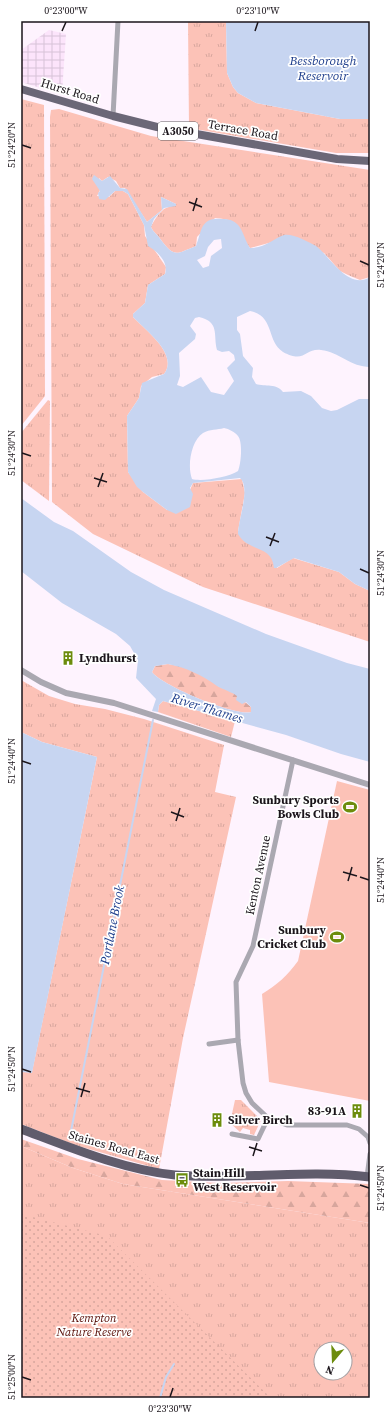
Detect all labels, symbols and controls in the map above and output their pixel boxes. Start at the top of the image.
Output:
text: 0°23'00"W [44,4,88,17]
text: 0°23'10"W [236,4,280,17]
water label: Bessborough Reservoir [288,52,357,84]
street label: Hurst Road [39,75,101,108]
street label: Terrace Road [207,116,279,144]
text: 51°24'20"N [5,122,18,168]
road number: A3050 [158,122,198,140]
text: 51°24'20"N [374,242,387,288]
text: 51°24'30"N [5,430,18,476]
text: 51°24'30"N [374,550,387,596]
building icon: Lyndhurst [60,650,76,666]
place label: Lyndhurst [79,650,137,666]
water label: River Thames [168,689,245,727]
text: 51°24'40"N [5,738,18,784]
place label: Sunbury Sports Bowls Club [253,792,340,822]
sports icon: Sunbury Sports Bowls Club [342,799,358,815]
street label: Kenton Avenue [242,834,274,916]
text: 51°24'40"N [374,857,387,903]
water label: Portlane Brook [96,883,128,967]
place label: Sunbury Cricket Club [257,922,327,952]
sports icon: Sunbury Cricket Club [329,929,345,945]
text: 51°24'50"N [5,1046,18,1092]
place label: 83-91A [308,1103,346,1119]
building icon: 83-91A [349,1103,365,1119]
building icon: Silver Birch [209,1112,225,1128]
place label: Silver Birch [228,1112,293,1128]
street label: Staines Road East [67,1126,161,1168]
place label: Stain Hill West Reservoir [193,1165,277,1195]
text: 51°24'50"N [374,1165,387,1211]
bus stop icon: Stain Hill West Reservoir [174,1172,190,1188]
park label: Kempton Nature Reserve [56,1310,132,1340]
north arrow [313,1341,353,1381]
text: 51°25'00"N [5,1354,18,1400]
text: N [324,1362,336,1378]
text: 0°23'30"W [148,1402,192,1415]

